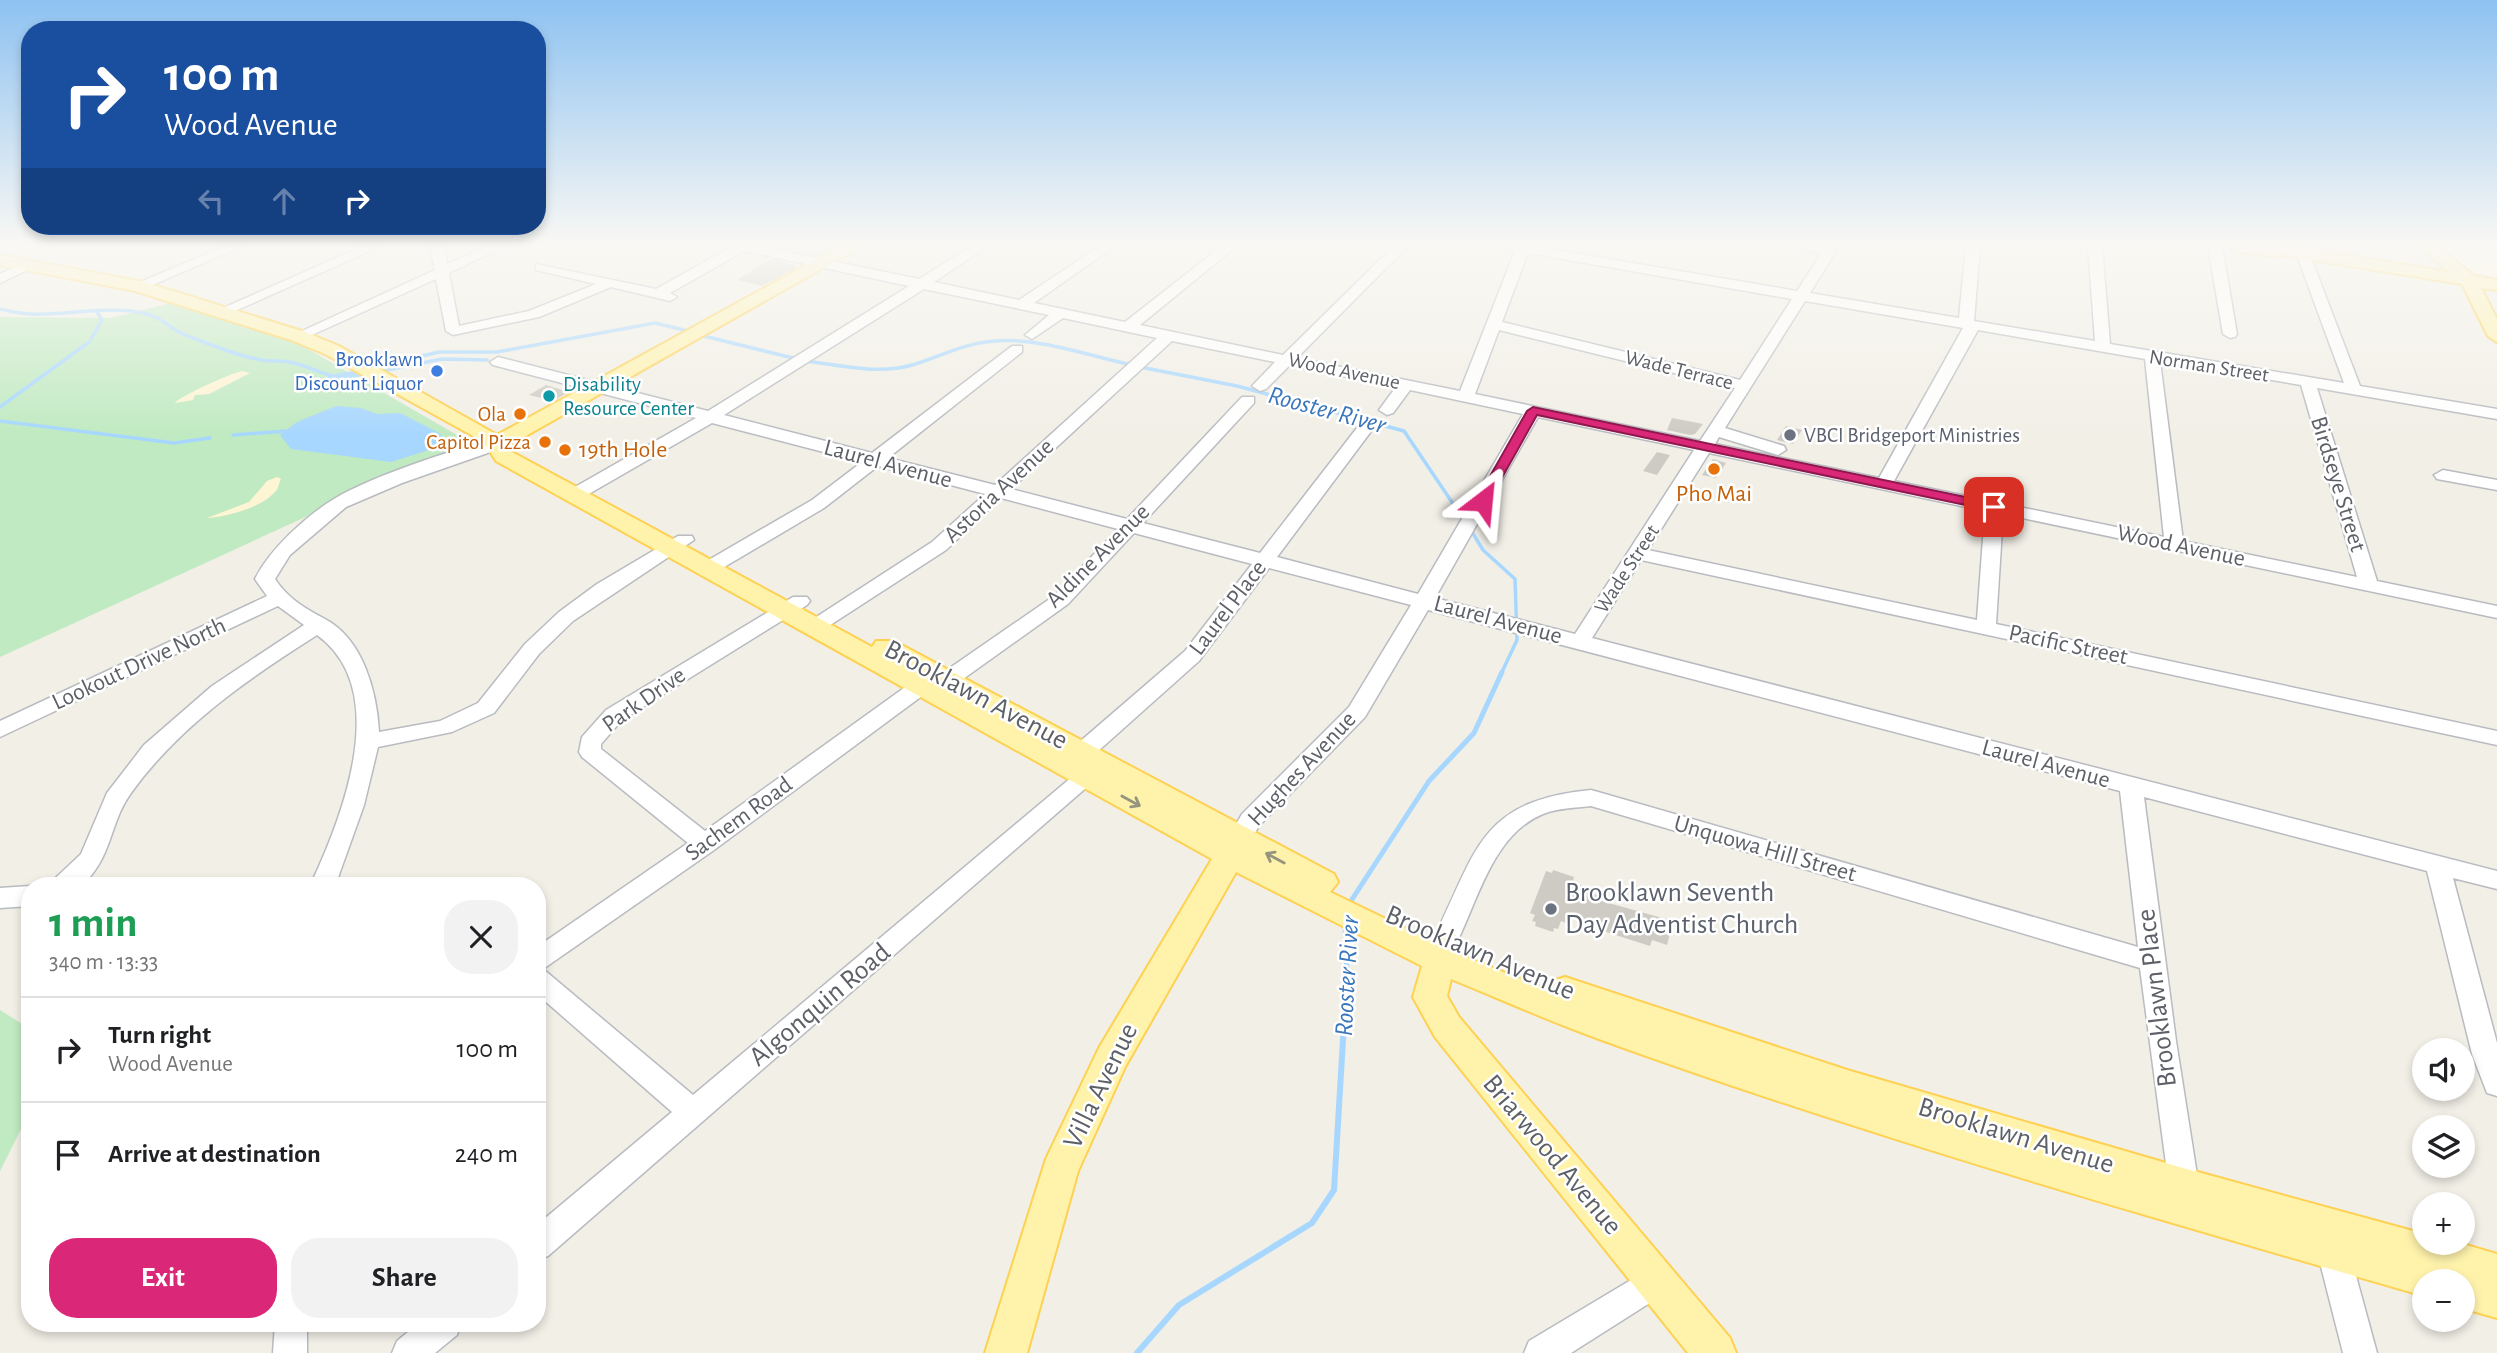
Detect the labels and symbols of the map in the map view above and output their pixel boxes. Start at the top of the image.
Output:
street label: Wade Terrace [1623,346,1735,394]
street label: Norman Street [2148,346,2271,386]
place label: Brooklawn Discount Liquor [295,349,423,394]
street label: Wood Avenue [1286,349,1402,393]
marker: Brooklawn Discount Liquor [429,363,445,379]
place label: Disability Resource Center [563,374,694,419]
water label: Rooster River [1265,382,1390,439]
marker: Disability Resource Center [541,388,557,404]
place label: Ola [478,404,506,425]
marker: Ola [512,406,528,422]
street label: Birdseye Street [2306,413,2370,555]
place label: VBCI Bridgeport Ministries [1804,425,2020,446]
marker: VBCI Bridgeport Ministries [1782,427,1798,443]
place label: Capitol Pizza [426,432,531,453]
marker: Capitol Pizza [537,434,553,450]
street label: Astoria Avenue [940,434,1058,548]
street label: Laurel Avenue [821,435,955,493]
place label: 19th Hole [579,438,667,462]
marker: 19th Hole [557,442,573,458]
marker: Pho Mai [1706,461,1722,477]
position arrow [1446,464,1520,538]
pin [1964,477,2024,537]
place label: Pho Mai [1676,482,1752,506]
street label: Aldine Avenue [1042,500,1154,612]
street label: Wade Street [1591,521,1663,617]
street label: Wood Avenue [2115,521,2247,571]
street label: Laurel Place [1185,556,1271,660]
street label: Laurel Avenue [1431,591,1565,649]
street label: Lookout Drive North [48,613,230,715]
street label: Pacific Street [2006,621,2130,669]
street label: Brooklawn Avenue [880,635,1072,755]
street label: Park Drive [598,663,690,737]
street label: Hughes Avenue [1243,707,1361,831]
street label: Laurel Avenue [1979,735,2113,793]
street label: Sachem Road [681,772,797,866]
one-way arrow [1120,795,1141,808]
street label: Unquowa Hill Street [1671,812,1859,887]
one-way arrow [1266,850,1286,864]
place label: Brooklawn Seventh Day Adventist Church [1565,879,1798,939]
street label: Brooklawn Avenue [1381,900,1579,1006]
marker: Brooklawn Seventh Day Adventist Church [1543,901,1559,917]
street label: Brooklawn Place [2132,907,2182,1089]
water label: Rooster River [1331,914,1363,1037]
street label: Algonquin Road [744,938,896,1072]
street label: Villa Avenue [1059,1019,1143,1153]
street label: Briarwood Avenue [1477,1070,1627,1240]
street label: Brooklawn Avenue [1915,1093,2117,1179]

